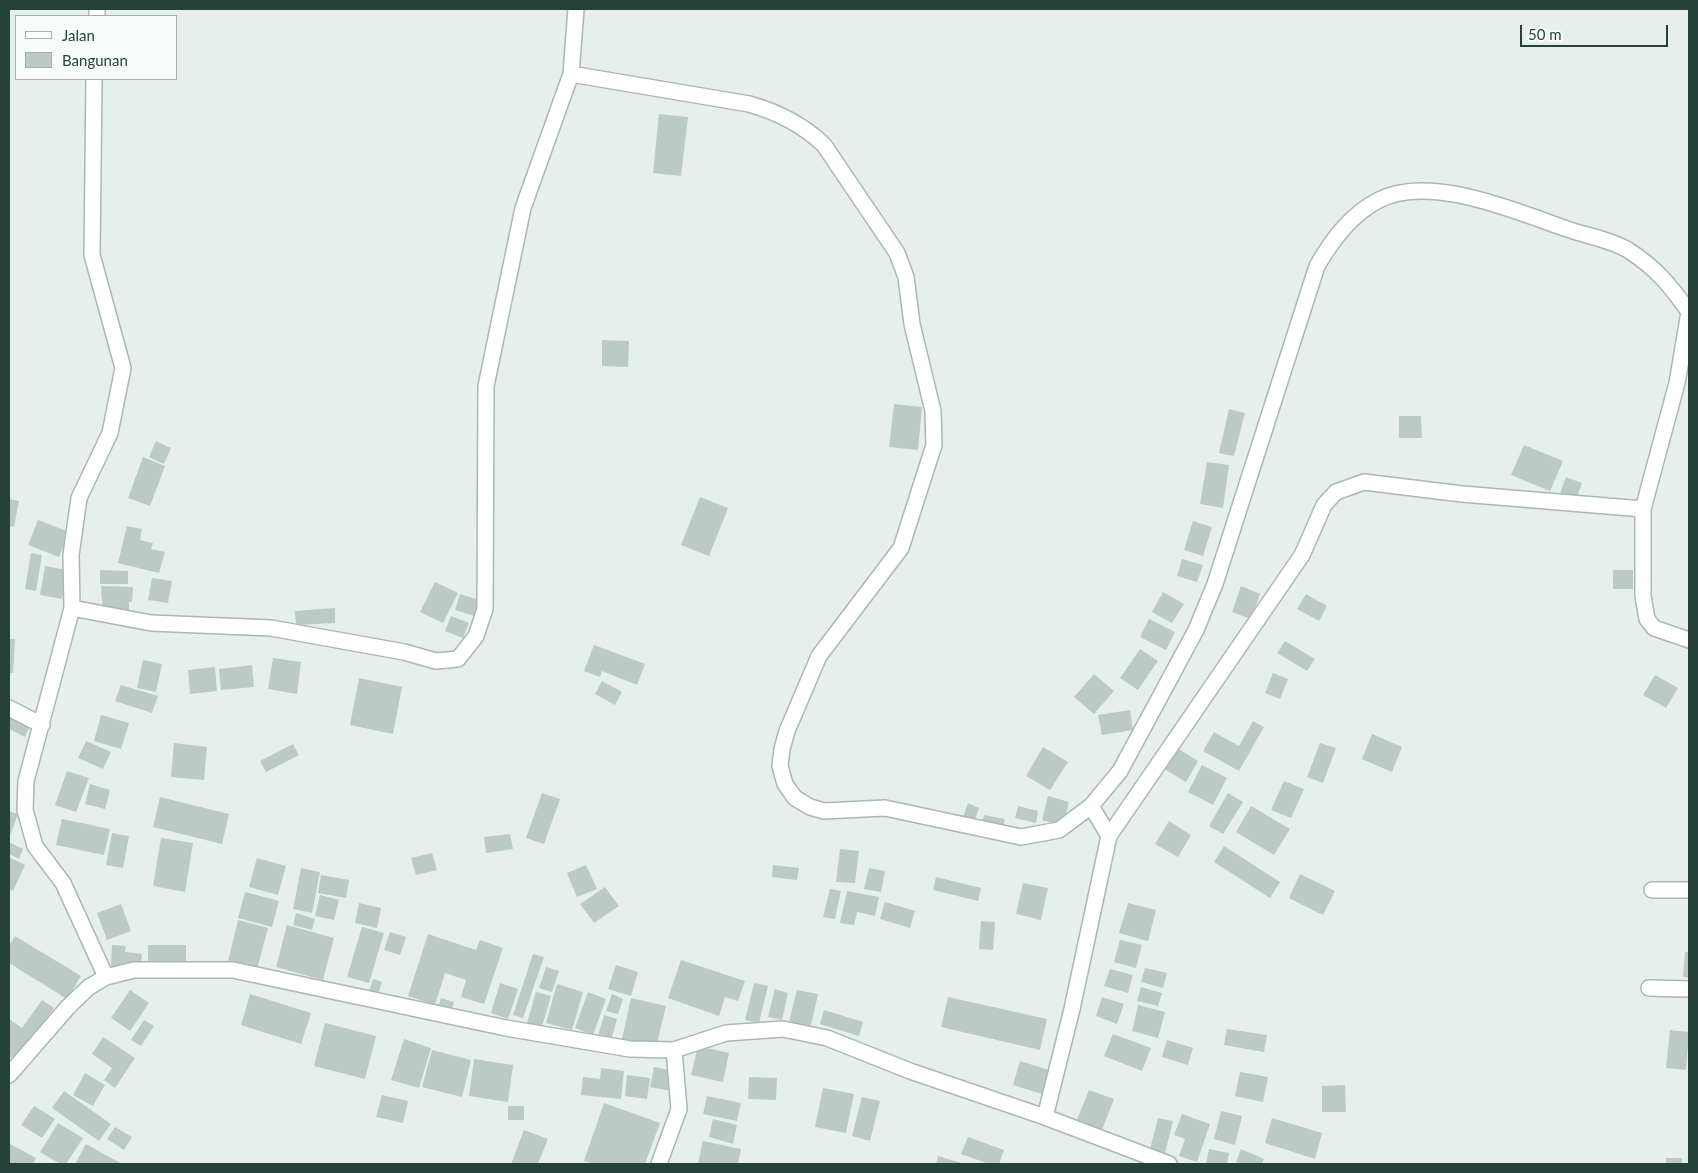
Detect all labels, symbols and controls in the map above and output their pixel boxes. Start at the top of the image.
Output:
legend [15,15,178,80]
scale bar [1523,15,1670,47]
text: 50 m [1528,25,1562,43]
text: Jalan [62,26,95,44]
text: Bangunan [62,51,128,69]

